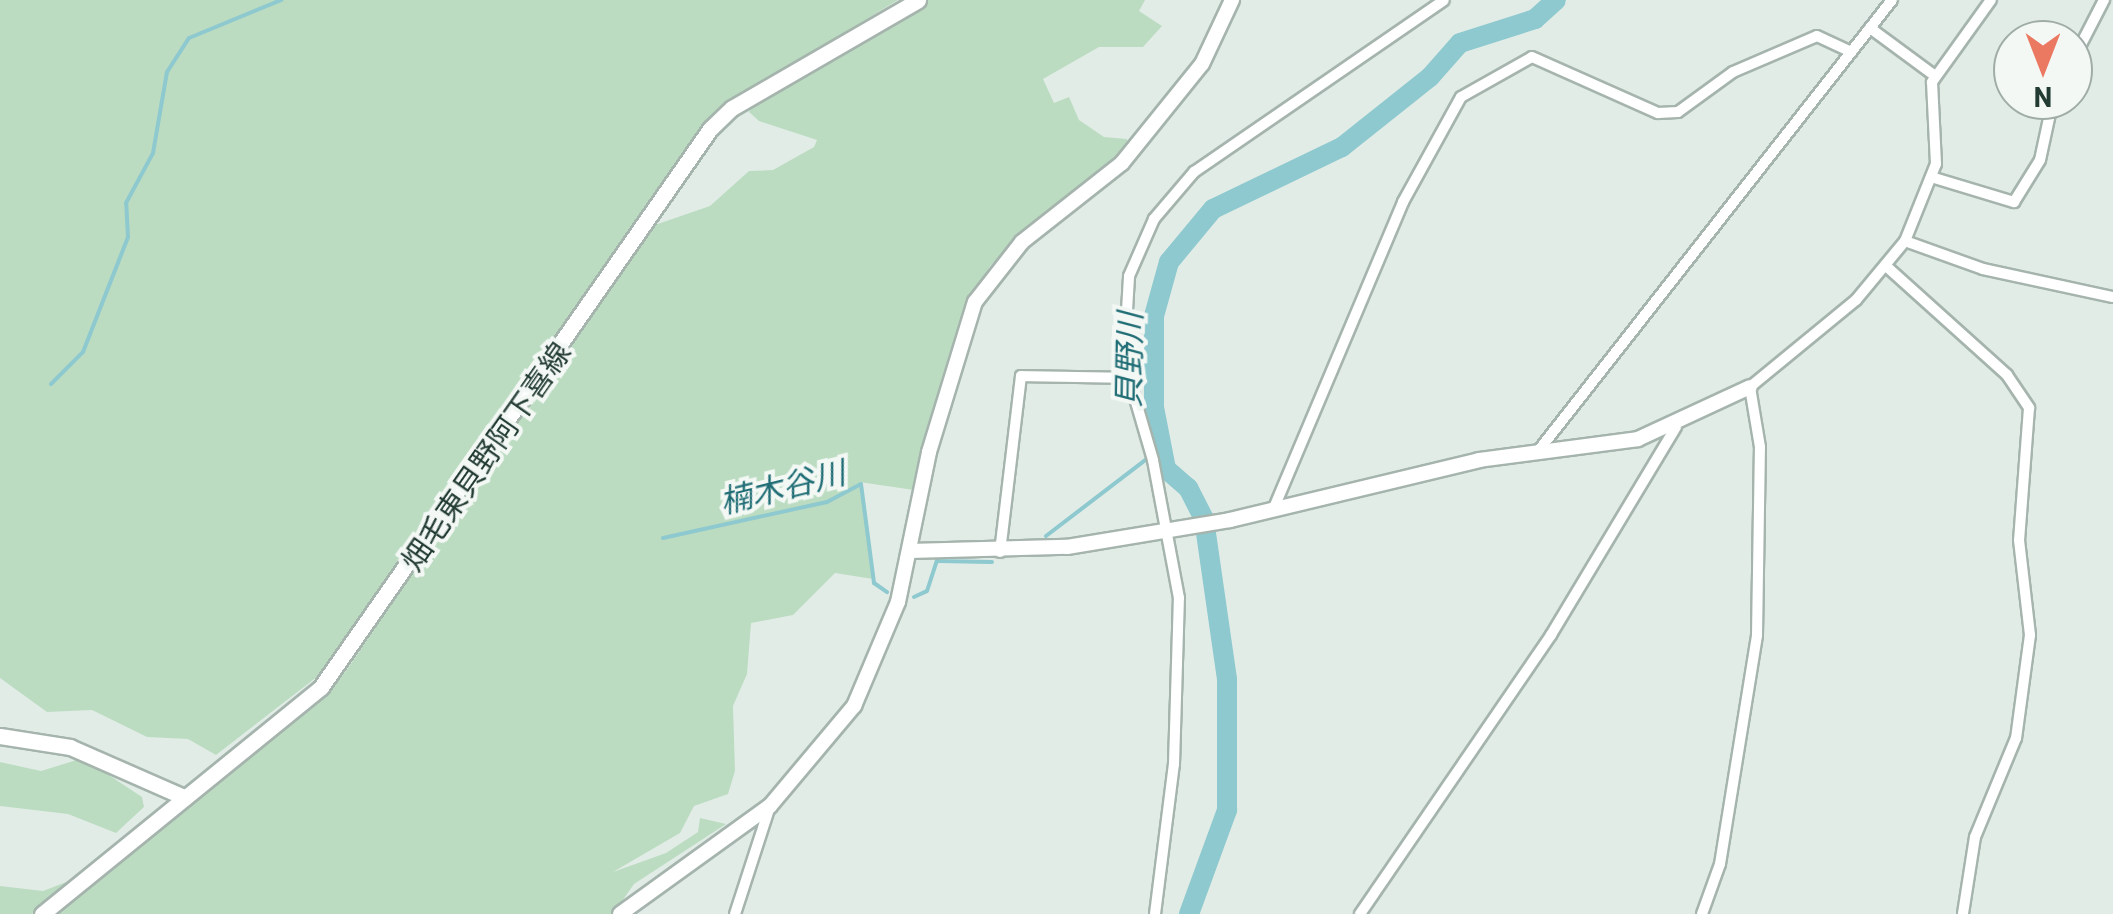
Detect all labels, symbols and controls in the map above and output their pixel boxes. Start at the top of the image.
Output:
north arrow [1993,20,2093,120]
text: N [2034,81,2052,115]
water label: 貝野川 [1108,312,1148,408]
street label: 畑毛東貝野阿下喜線 [393,335,577,577]
water label: 楠木谷川 [715,452,849,520]

